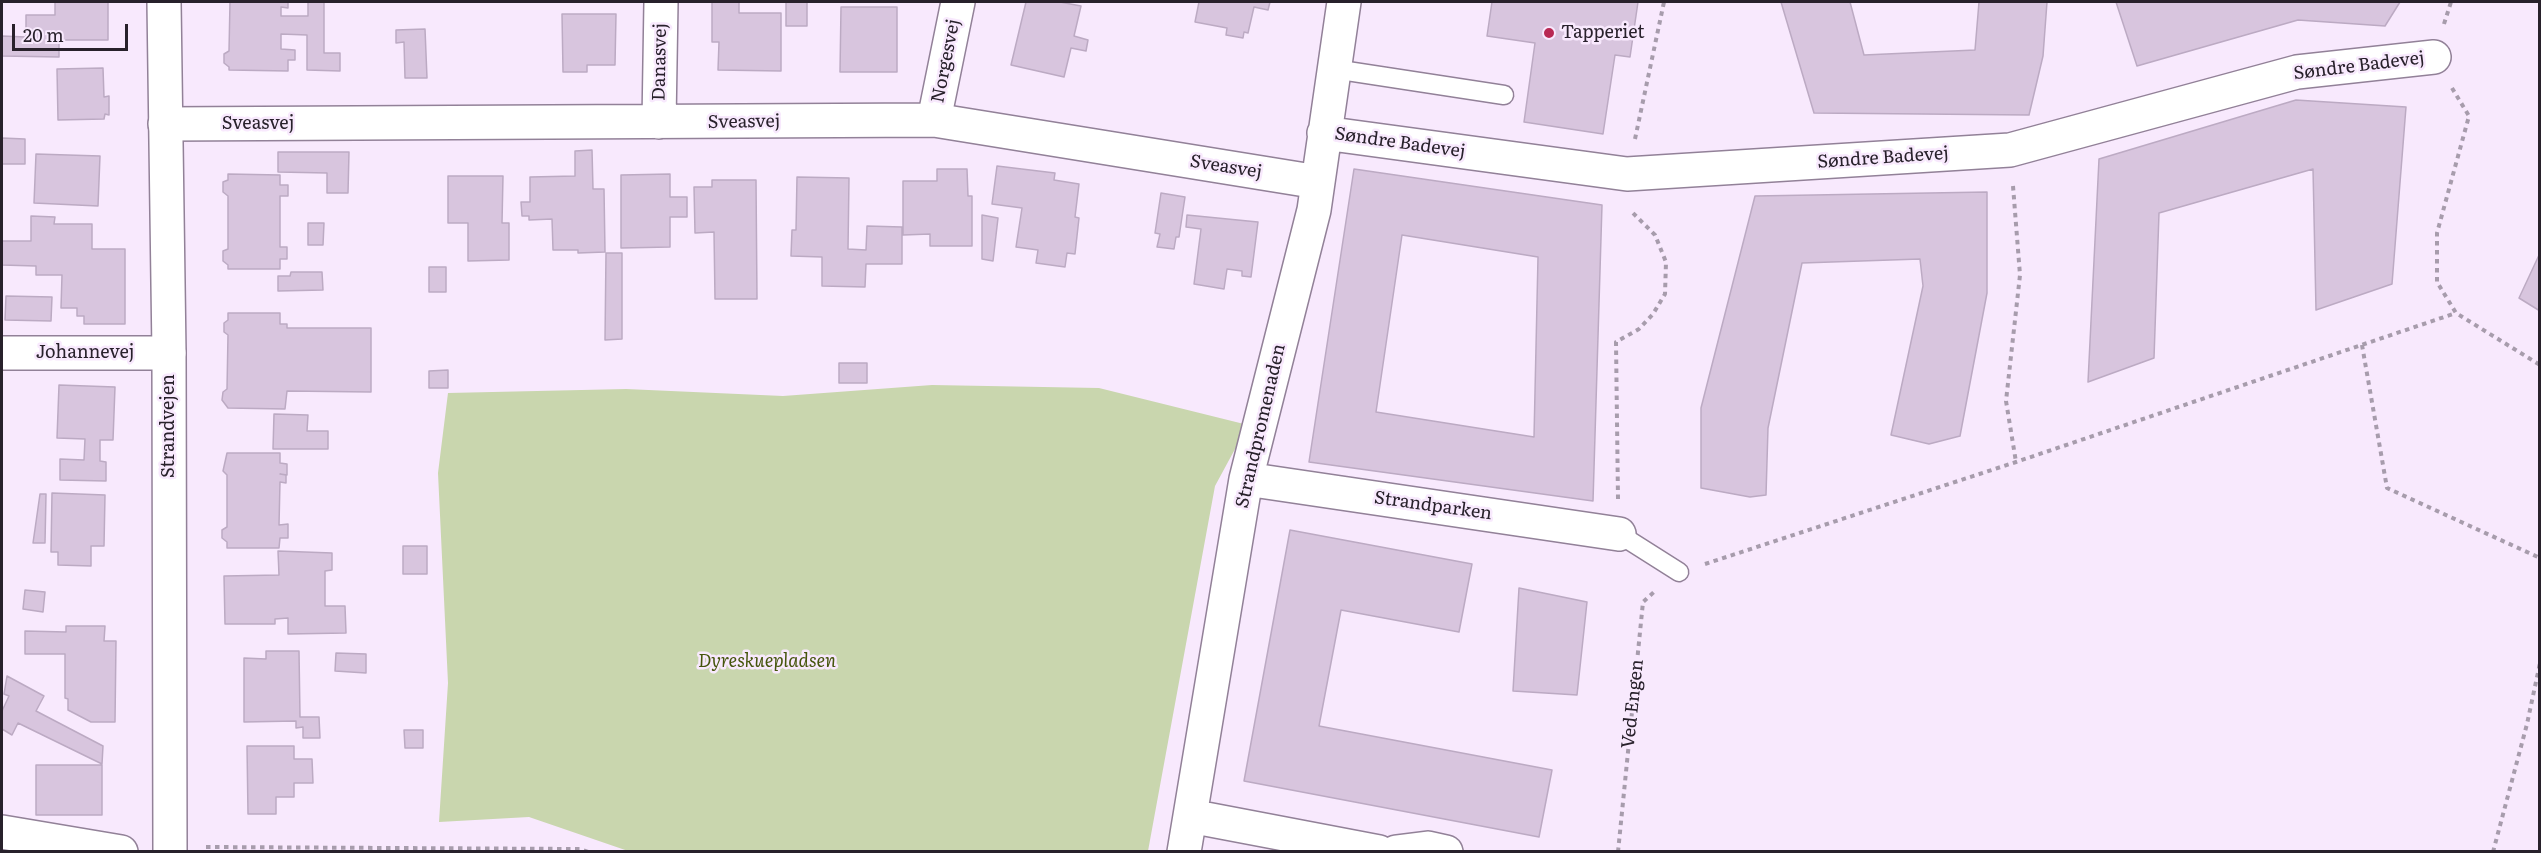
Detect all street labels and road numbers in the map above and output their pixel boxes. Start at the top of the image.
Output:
street label: Norgesvej [927,17,965,105]
street label: Danasvej [649,23,671,101]
street label: Søndre Badevej [2292,47,2426,85]
street label: Sveasvej [708,111,780,133]
street label: Sveasvej [222,113,294,135]
street label: Søndre Badevej [1333,123,1467,163]
street label: Søndre Badevej [1817,143,1949,173]
street label: Sveasvej [1188,151,1264,183]
street label: Johannevej [36,342,134,364]
street label: Strandpromenaden [1232,342,1290,510]
street label: Strandvejen [158,374,180,478]
street label: Strandparken [1373,487,1493,525]
street label: Ved Engen [1618,658,1648,750]

